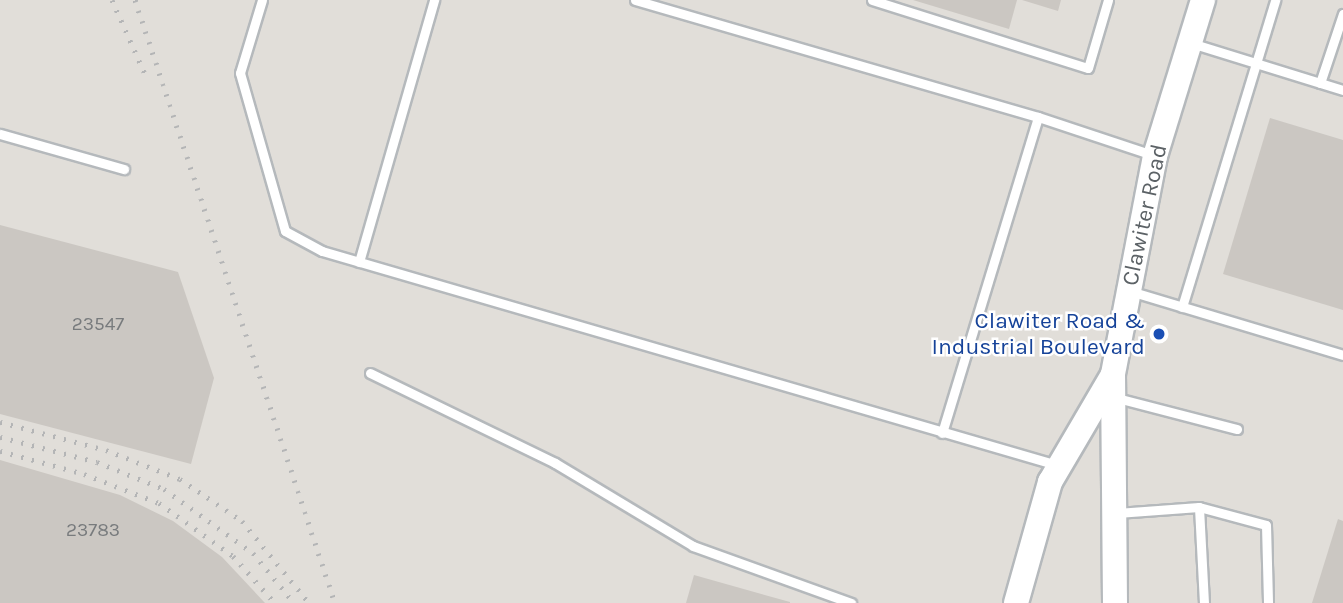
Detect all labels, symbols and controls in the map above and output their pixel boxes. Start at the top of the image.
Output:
street label: Clawiter Road [1117,142,1173,288]
place label: Clawiter Road & Industrial Boulevard [931,307,1145,361]
house number: 23547 [72,314,124,336]
marker: Clawiter Road & Industrial Boulevard [1151,326,1167,342]
house number: 23783 [66,520,120,542]

